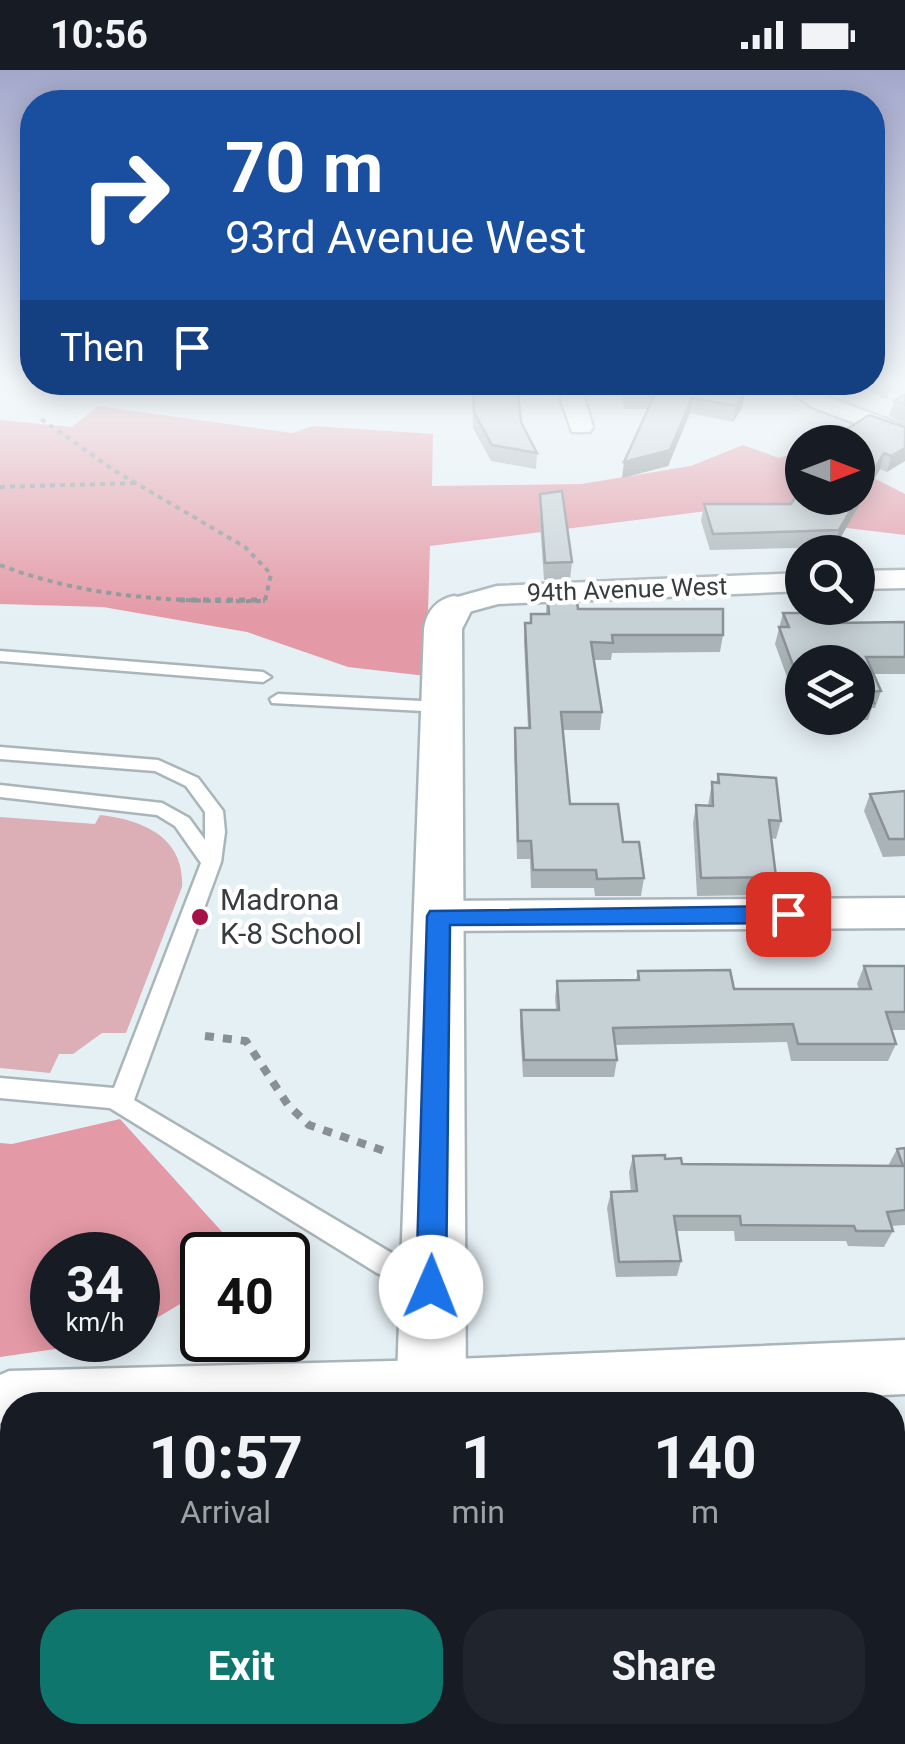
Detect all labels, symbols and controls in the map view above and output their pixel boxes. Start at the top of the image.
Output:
text: 10:56 [50,13,148,57]
text: 70 m [225,127,383,209]
icon: right [60,130,190,260]
text: 93rd Avenue West [225,211,586,264]
icon: arrive [165,320,220,375]
text: Then [60,326,145,370]
north arrow [785,425,875,515]
map controls [785,425,875,735]
button: search [785,535,875,625]
street label: 94th Avenue West [526,572,728,607]
button: layers [785,645,875,735]
pin [746,872,831,957]
place label: Madrona K-8 School [220,882,362,951]
icon: arrive [761,887,816,942]
marker: Madrona K-8 School [189,906,211,928]
speed limit sign: 40 [180,1232,310,1362]
position arrow [379,1235,483,1339]
text: 34 [66,1256,124,1314]
text: km/h [66,1308,124,1337]
text: 10:57 [148,1422,303,1493]
text: 1 [461,1422,495,1493]
text: 140 [653,1422,757,1493]
text: Arrival [180,1493,271,1531]
text: min [451,1493,505,1531]
text: m [691,1493,719,1531]
button: Exit [40,1609,443,1724]
button: Share [463,1609,865,1724]

